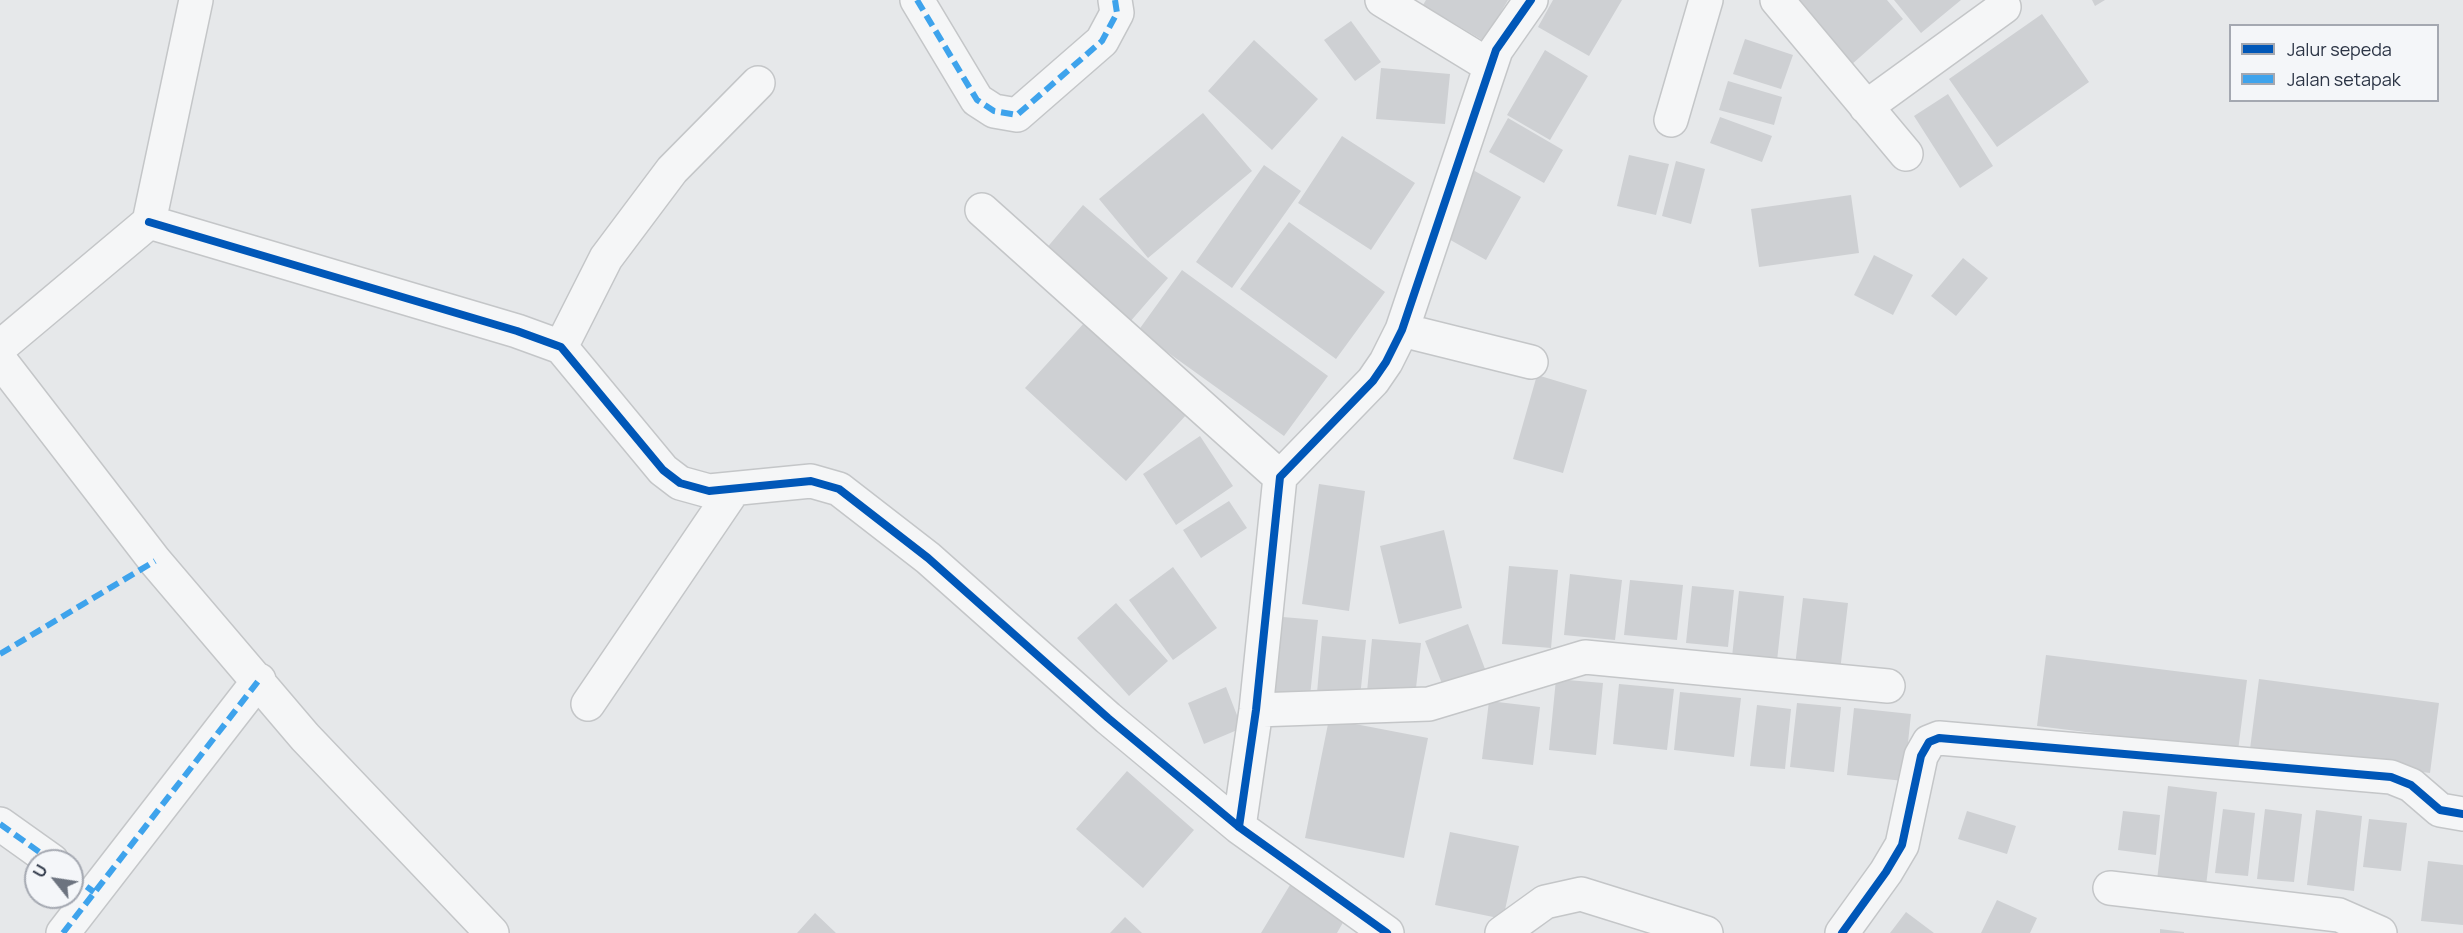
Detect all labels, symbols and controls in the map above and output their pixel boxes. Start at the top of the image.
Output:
legend [2229,24,2439,102]
text: Jalur sepeda [2287,37,2392,61]
text: Jalan setapak [2287,67,2401,91]
north arrow [24,849,84,909]
text: U [28,861,53,881]

